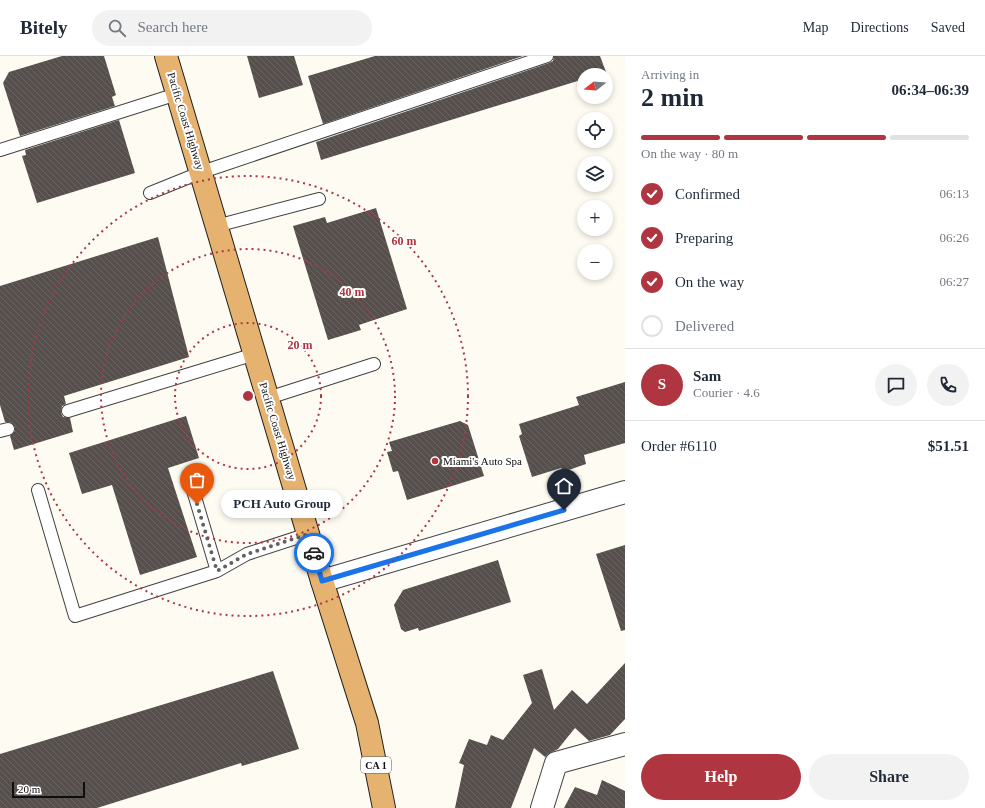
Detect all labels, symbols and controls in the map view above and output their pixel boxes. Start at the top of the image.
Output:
search box [92,10,372,46]
text: Bitely [20,17,68,38]
icon: search [106,17,128,39]
text: Search here [138,19,208,35]
text: Map [803,20,828,35]
text: Directions [850,20,909,35]
text: Saved [931,20,965,35]
text: Arriving in [641,67,699,82]
north arrow [577,68,613,104]
map controls [577,68,613,280]
street label: Pacific Coast Highway [165,71,207,172]
text: 06:34–06:39 [892,82,969,98]
text: 2 min [641,83,704,112]
button: locate [577,112,613,148]
text: On the way · 80 m [641,146,738,161]
button: layers [577,156,613,192]
icon: check [641,183,663,205]
text: Confirmed [675,186,740,202]
text: 06:13 [939,186,969,201]
button: + [577,200,613,236]
icon: check [641,227,663,249]
text: Preparing [675,230,733,246]
text: 06:26 [939,230,969,245]
text: 60 m [392,234,417,248]
button: − [577,244,613,280]
icon: check [641,271,663,293]
text: On the way [675,274,744,290]
text: 06:27 [939,274,969,289]
text: 40 m [340,285,365,299]
text: Delivered [675,318,734,334]
text: 20 m [288,338,313,352]
button: chat [875,364,917,406]
button: phone [927,364,969,406]
text: Sam [693,368,721,384]
text: S [658,376,666,392]
street label: Pacific Coast Highway [257,381,299,482]
text: Courier · 4.6 [693,385,760,400]
centre of rings [241,389,255,403]
text: Order #6110 [641,438,717,454]
text: $51.51 [928,438,969,454]
place label: Miami's Auto Spa [443,455,522,467]
marker: Miami's Auto Spa [430,456,440,466]
pin [180,463,214,504]
icon: bag [186,469,208,491]
pin [547,469,581,510]
icon: home [553,475,575,497]
callout: PCH Auto Group [221,490,343,518]
text: PCH Auto Group [233,496,331,511]
courier [294,533,334,573]
icon: car [303,542,325,564]
button: Help [641,754,801,800]
button: Share [809,754,969,800]
road number: CA 1 [361,757,391,773]
scale bar [12,780,85,799]
text: 20 m [18,783,40,795]

